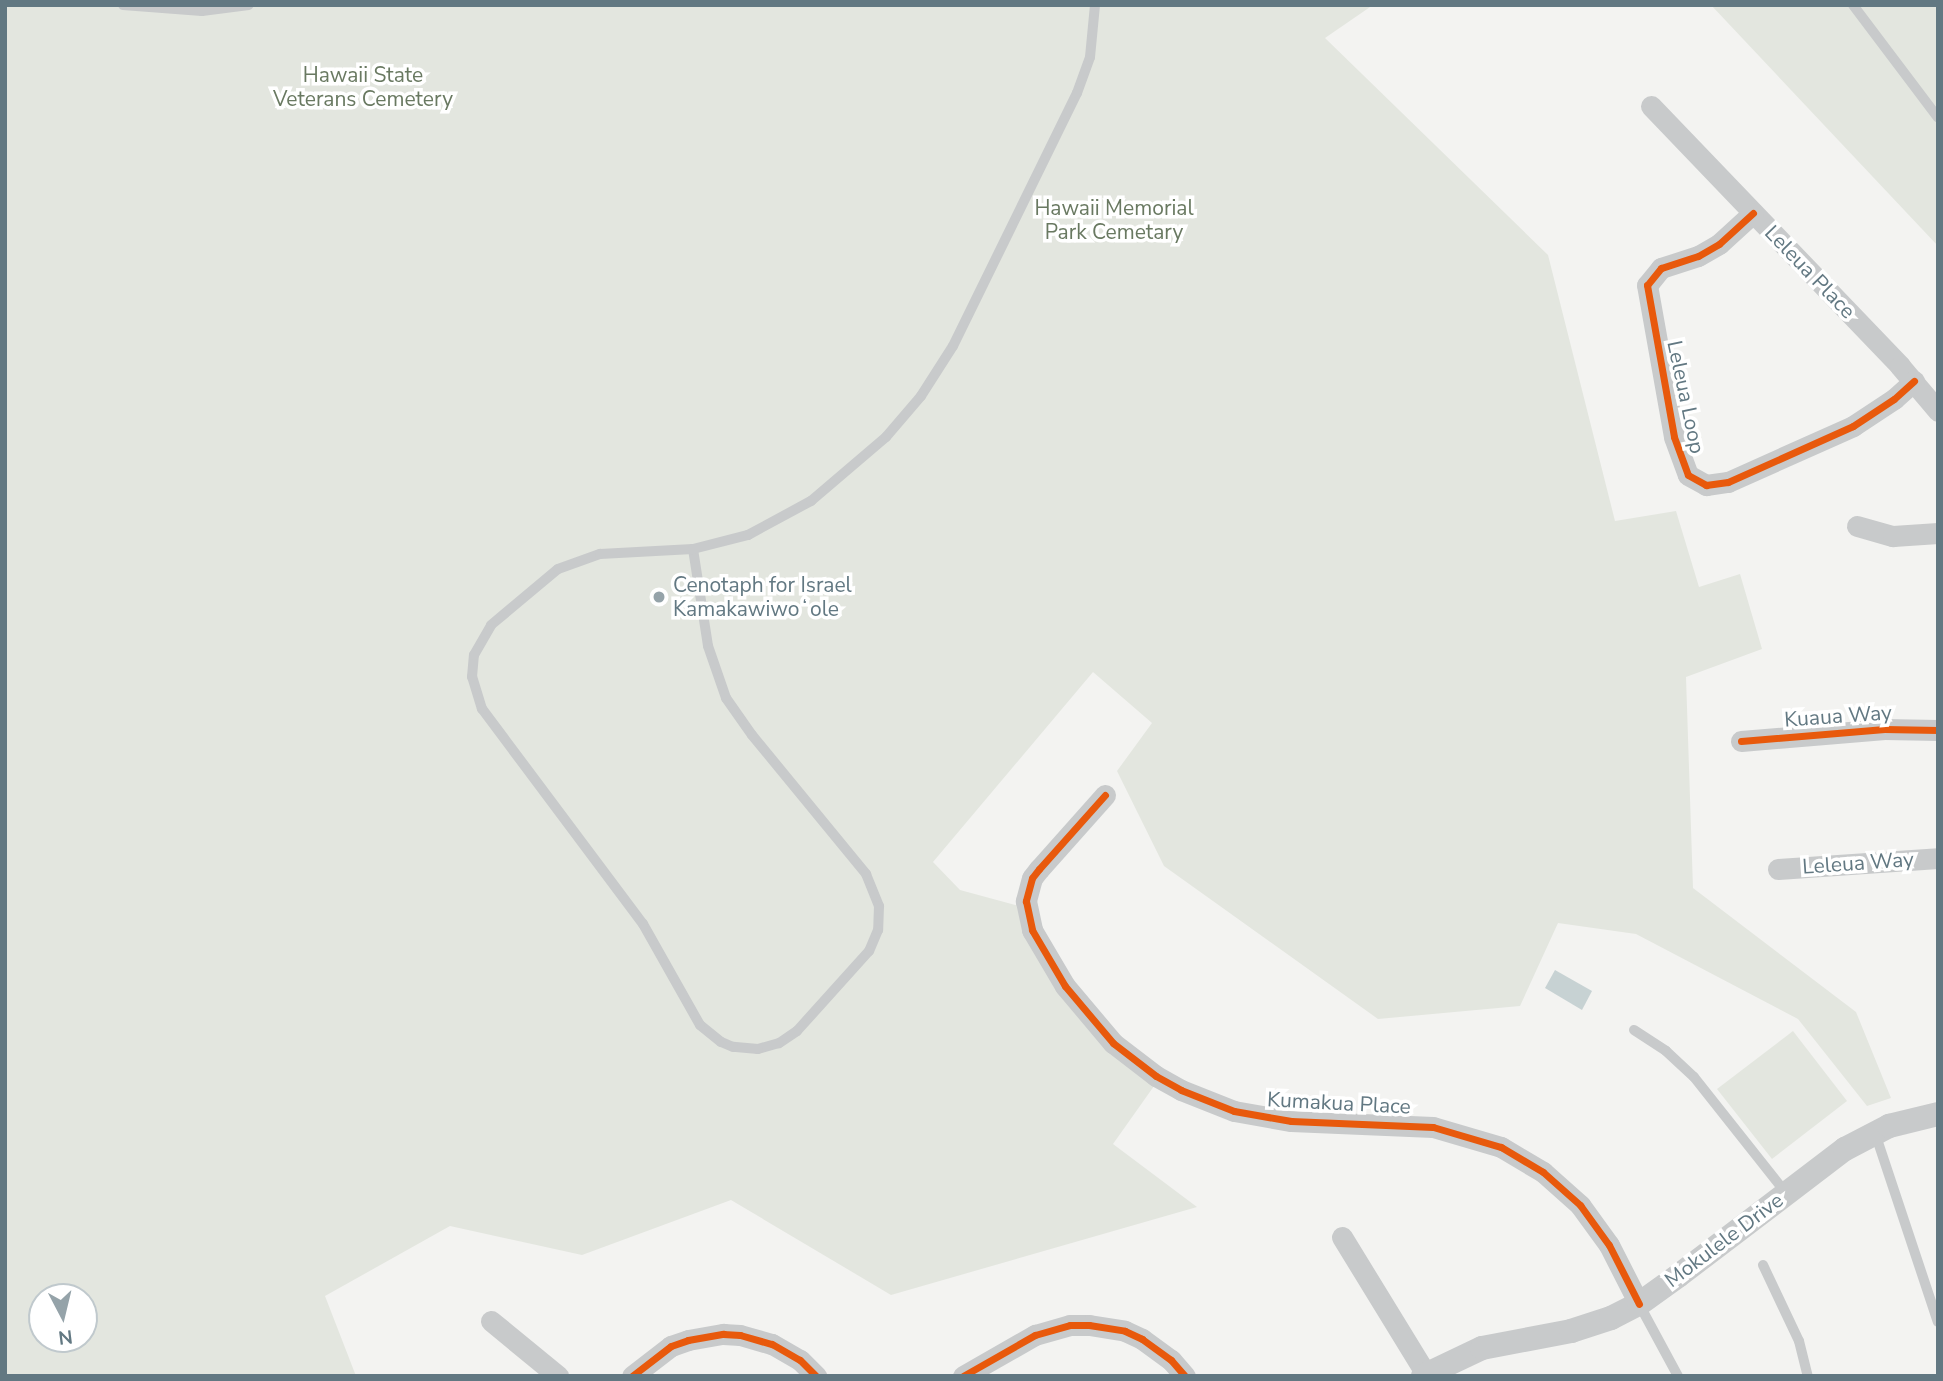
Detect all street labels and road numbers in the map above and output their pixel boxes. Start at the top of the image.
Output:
street label: Leleua Place [1759,220,1861,324]
street label: Leleua Loop [1662,338,1710,456]
street label: Kuaua Way [1783,700,1893,732]
street label: Leleua Way [1801,847,1915,879]
street label: Kumakua Place [1266,1087,1412,1119]
street label: Mokulele Drive [1660,1187,1788,1293]

